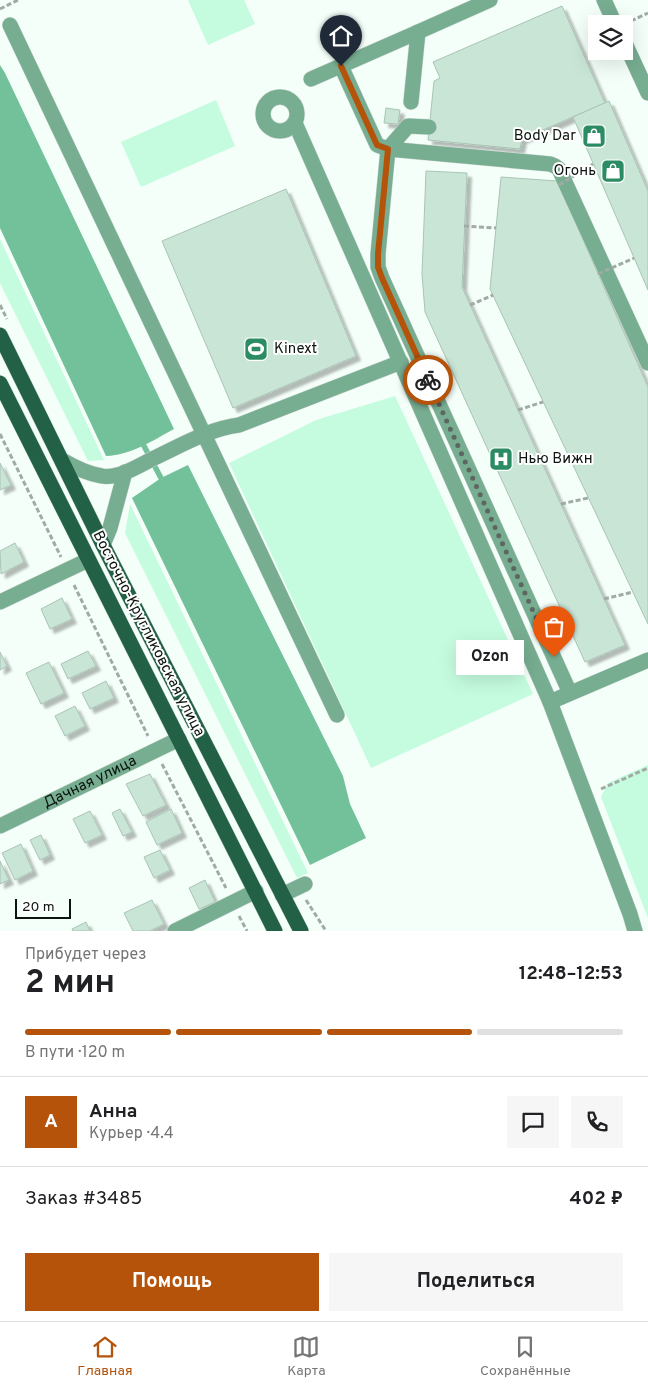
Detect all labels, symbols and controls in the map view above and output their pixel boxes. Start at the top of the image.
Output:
pin [320,15,362,66]
map controls [588,15,633,60]
button: layers [588,15,633,60]
icon: home [327,22,355,50]
shop icon: Body Dar [581,123,607,149]
place label: Body Dar [514,127,576,146]
shop icon: Огонь [600,158,626,184]
place label: Огонь [553,162,596,181]
sports icon: Kinext [243,336,269,362]
place label: Kinext [274,340,317,359]
courier [403,355,453,405]
icon: bike [414,366,442,394]
hospital icon: Нью Вижн [488,446,514,472]
place label: Нью Вижн [518,450,593,469]
street label: Восточно-Кругликовская улица [88,528,208,740]
pin [533,606,575,657]
icon: bag [540,613,568,641]
callout: Ozon [456,640,524,674]
text: Ozon [471,647,509,667]
street label: Дачная улица [40,752,140,813]
scale bar [15,896,71,919]
text: 20 m [22,899,55,916]
text: Прибудет через [25,945,147,965]
text: 12:48–12:53 [519,962,623,986]
text: 2 мин [25,964,115,1004]
text: В пути · 120 m [25,1043,125,1063]
button: chat [507,1096,559,1148]
button: phone [571,1096,623,1148]
text: Анна [89,1100,137,1124]
text: А [44,1110,58,1134]
text: Курьер · 4.4 [89,1124,174,1144]
text: Заказ #3485 [25,1187,142,1211]
text: 402 ₽ [569,1187,623,1211]
button: Помощь [25,1253,319,1311]
button: Поделиться [329,1253,623,1311]
tab: Главная [77,1333,133,1380]
tab: Карта [287,1333,326,1380]
tab: Сохранённые [480,1333,571,1380]

